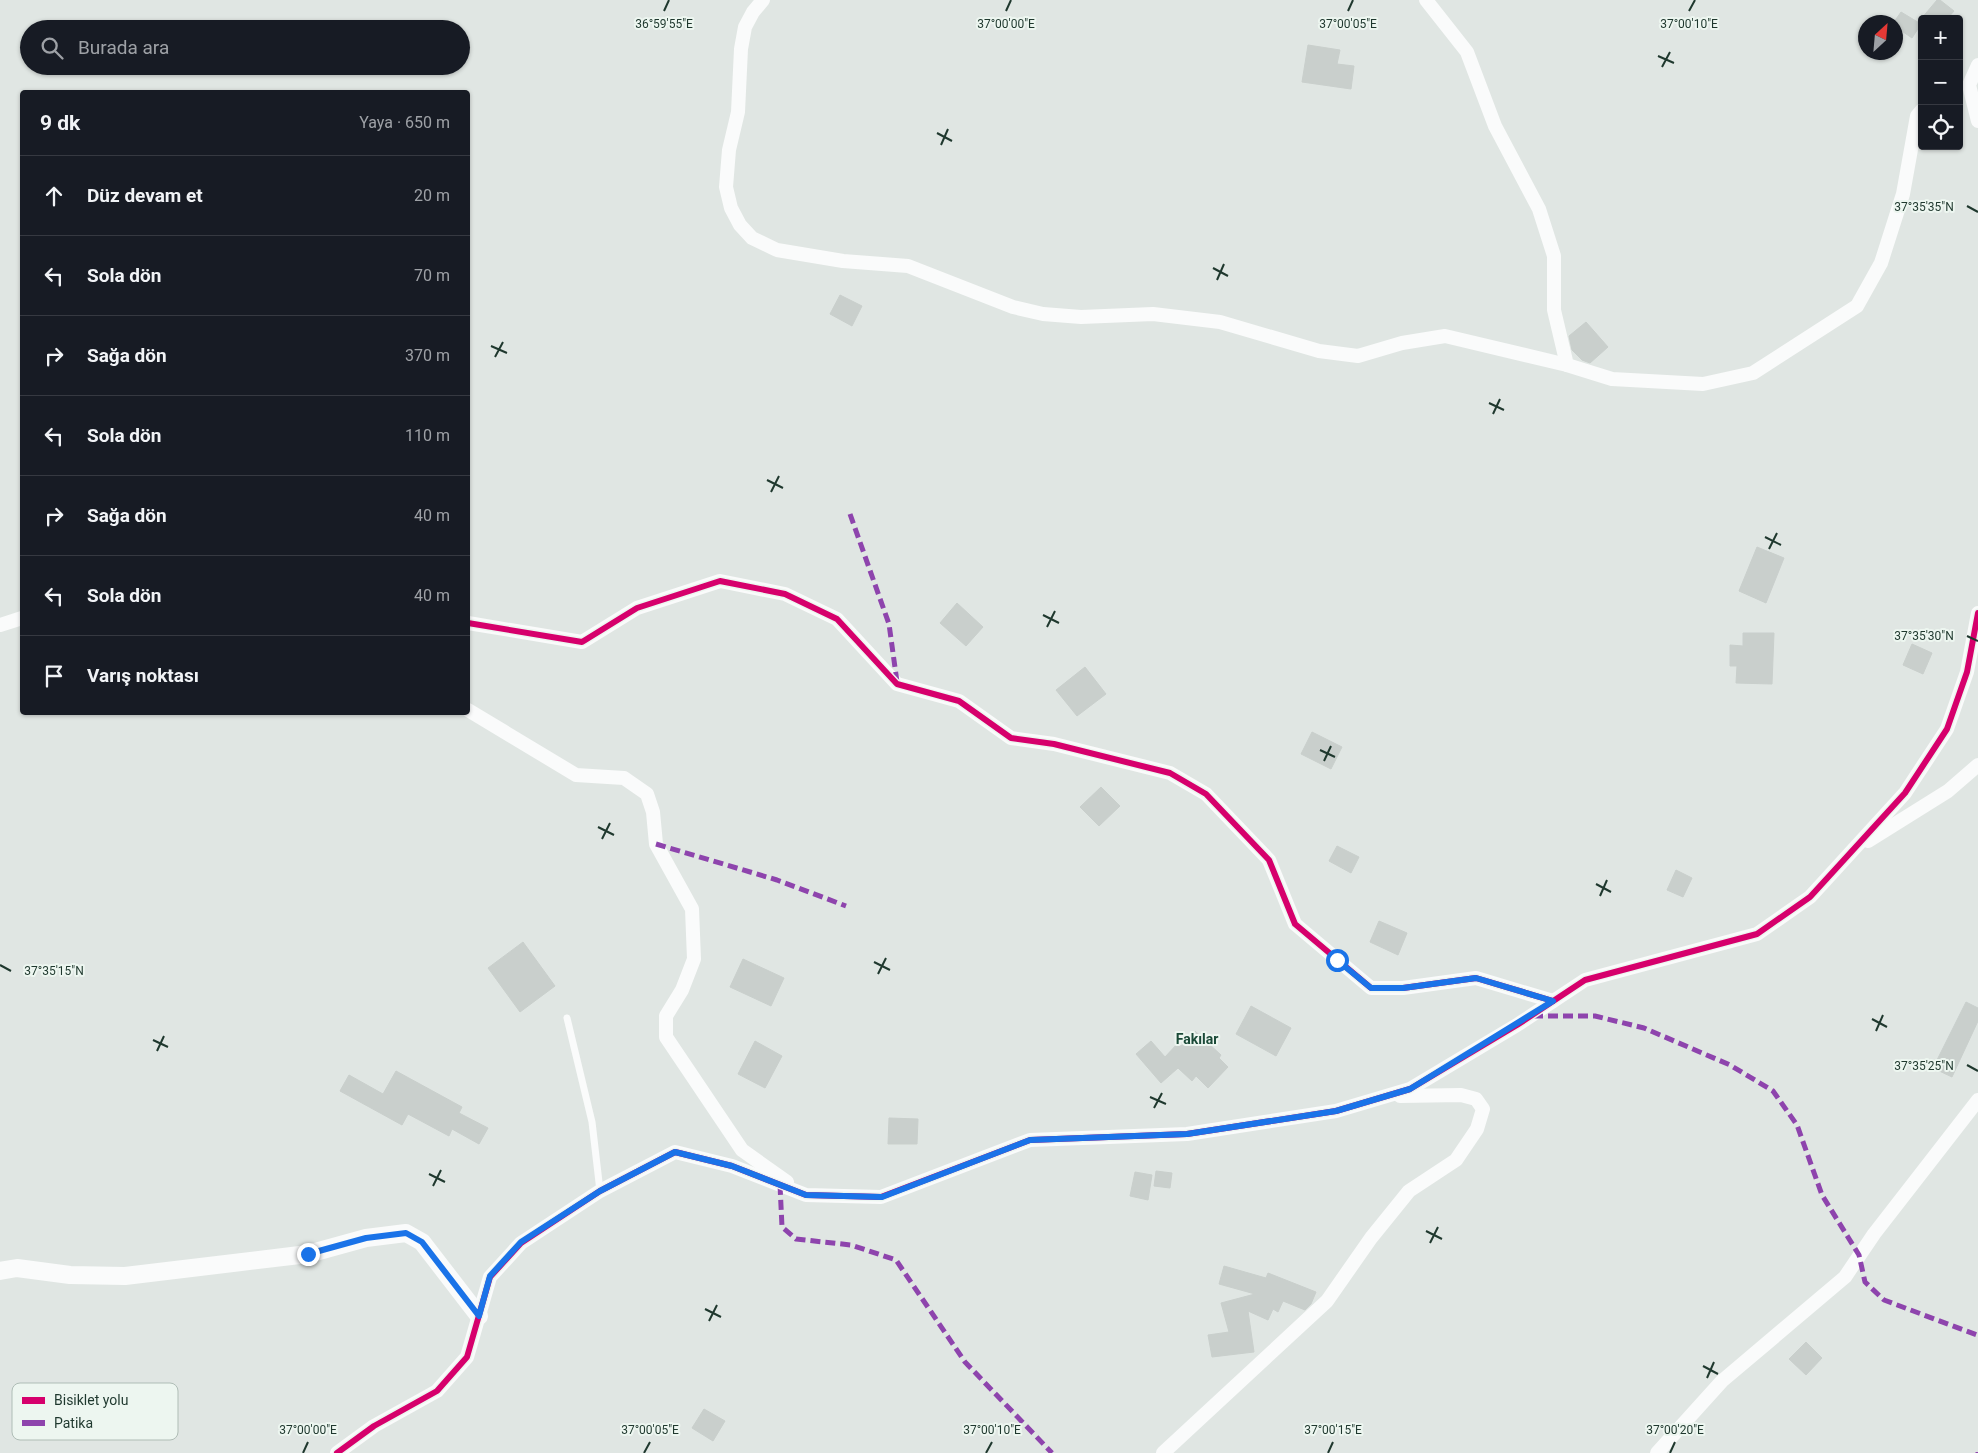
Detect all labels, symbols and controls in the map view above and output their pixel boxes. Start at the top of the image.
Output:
north arrow [1858,15,1903,60]
map controls [1918,15,1963,150]
button: + [1918,15,1963,60]
text: 36°59'55"E [635,17,693,31]
text: 37°00'00"E [977,17,1035,31]
text: 37°00'05"E [1319,17,1377,31]
text: 37°00'10"E [1660,17,1718,31]
search box [20,20,470,75]
icon: search [38,34,66,62]
text: Burada ara [78,36,169,59]
button: − [1918,60,1963,105]
button: locate [1918,105,1963,150]
text: 9 dk [40,111,80,135]
text: Yaya · 650 m [359,113,450,132]
icon: ahead [40,182,68,210]
text: Düz devam et [87,184,203,207]
text: 20 m [414,186,450,205]
text: 37°35'35"N [1894,200,1954,214]
icon: left [40,262,68,290]
text: Sola dön [87,264,161,287]
text: 70 m [414,266,450,285]
icon: right [40,342,68,370]
text: Sağa dön [87,344,167,367]
text: 370 m [405,346,450,365]
icon: left [40,422,68,450]
text: Sola dön [87,424,161,447]
text: 110 m [405,426,450,445]
icon: right [40,502,68,530]
text: Sağa dön [87,504,167,527]
text: 40 m [414,506,450,525]
icon: left [40,582,68,610]
text: Sola dön [87,584,161,607]
text: 40 m [414,586,450,605]
text: 37°35'30"N [1894,629,1954,643]
icon: arrive [40,662,68,690]
text: Varış noktası [87,664,199,687]
route start [1326,949,1349,972]
text: 37°35'15"N [24,964,84,978]
district label: Fakılar [1176,1031,1218,1047]
text: 37°35'25"N [1894,1059,1954,1073]
route end [297,1243,320,1266]
legend [12,1383,178,1440]
text: Bisiklet yolu [54,1392,128,1408]
text: Patika [54,1415,93,1431]
text: 37°00'00"E [279,1423,337,1437]
text: 37°00'05"E [621,1423,679,1437]
text: 37°00'10"E [963,1423,1021,1437]
text: 37°00'15"E [1304,1423,1362,1437]
text: 37°00'20"E [1646,1423,1704,1437]

